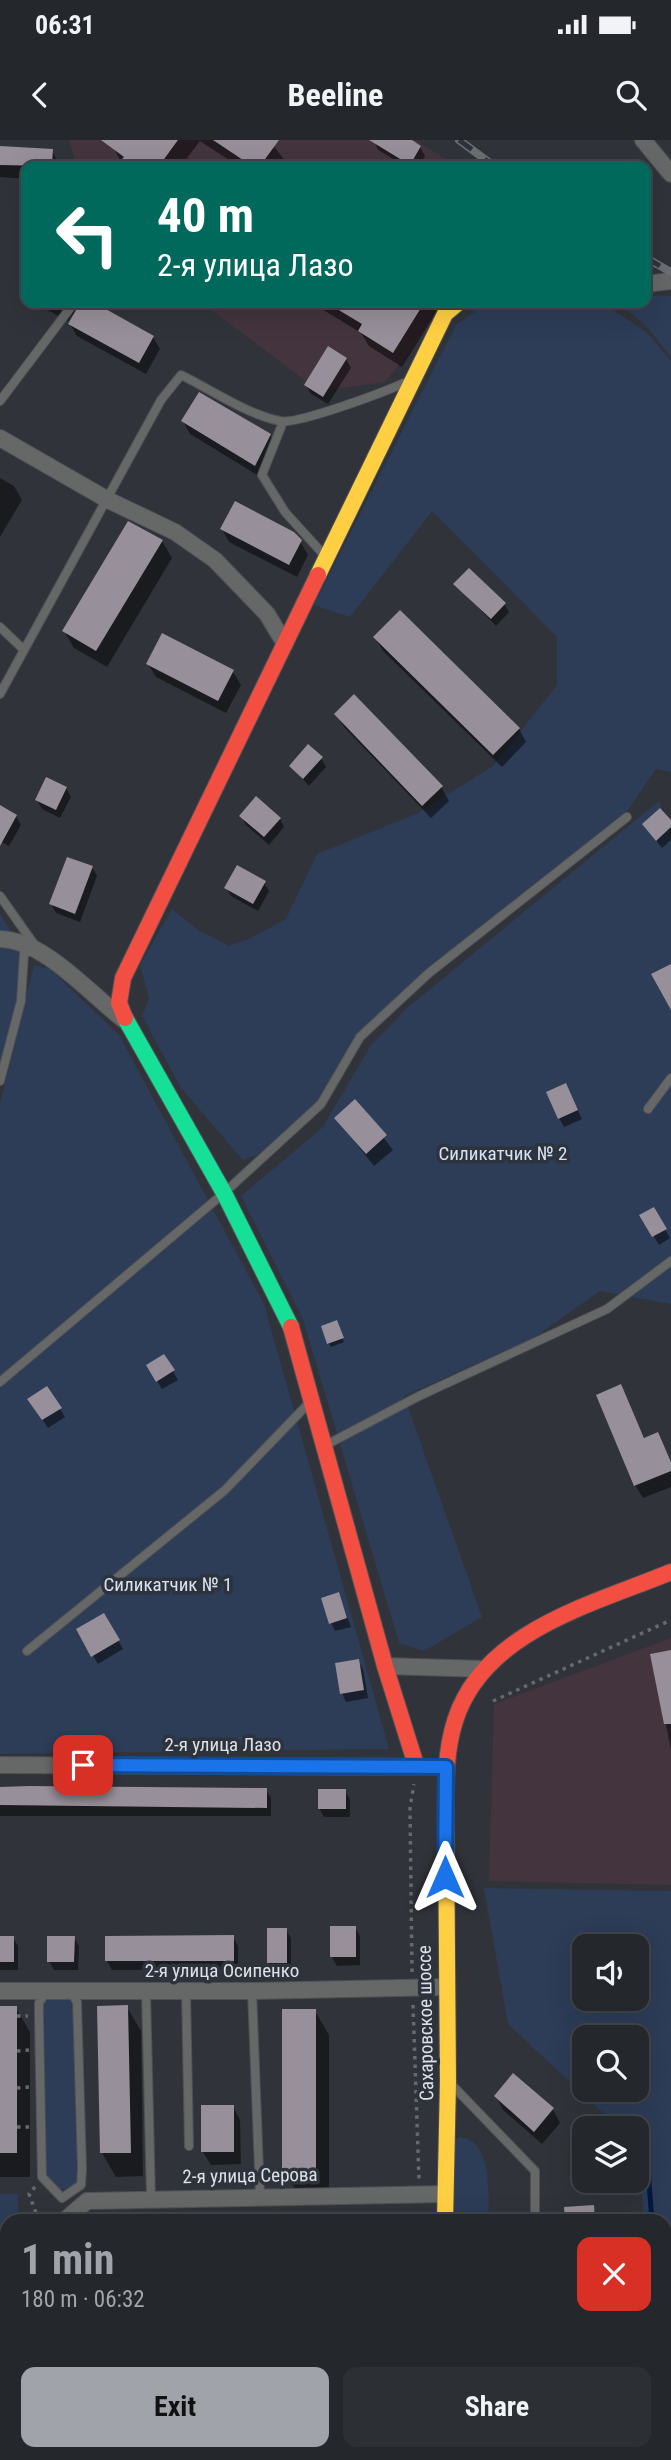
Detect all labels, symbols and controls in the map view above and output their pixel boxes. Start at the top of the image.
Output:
text: 06:31 [35,10,95,40]
icon: back [21,76,59,114]
text: Beeline [288,76,383,114]
icon: search [612,76,650,114]
text: 40 m [157,187,254,244]
icon: left [42,189,133,280]
text: 2-я улица Лазо [157,246,354,284]
park label: Силикатчик № 2 [439,1142,567,1165]
park label: Силикатчик № 1 [104,1573,232,1596]
street label: 2-я улица Лазо [165,1733,281,1756]
pin [53,1735,113,1795]
icon: arrive [64,1746,102,1784]
position arrow [408,1840,482,1914]
map controls [572,1934,649,2193]
button: sound [572,1934,649,2011]
street label: Сахаровское шоссе [413,1945,438,2101]
street label: 2-я улица Осипенко [145,1959,299,1982]
button: search [572,2025,649,2102]
button: layers [572,2116,649,2193]
street label: 2-я улица Серова [182,2163,318,2188]
text: 1 min [21,2235,114,2284]
button: close [577,2237,651,2311]
text: 180 m · 06:32 [21,2286,145,2313]
button: Exit [21,2367,329,2447]
button: Share [343,2367,651,2447]

